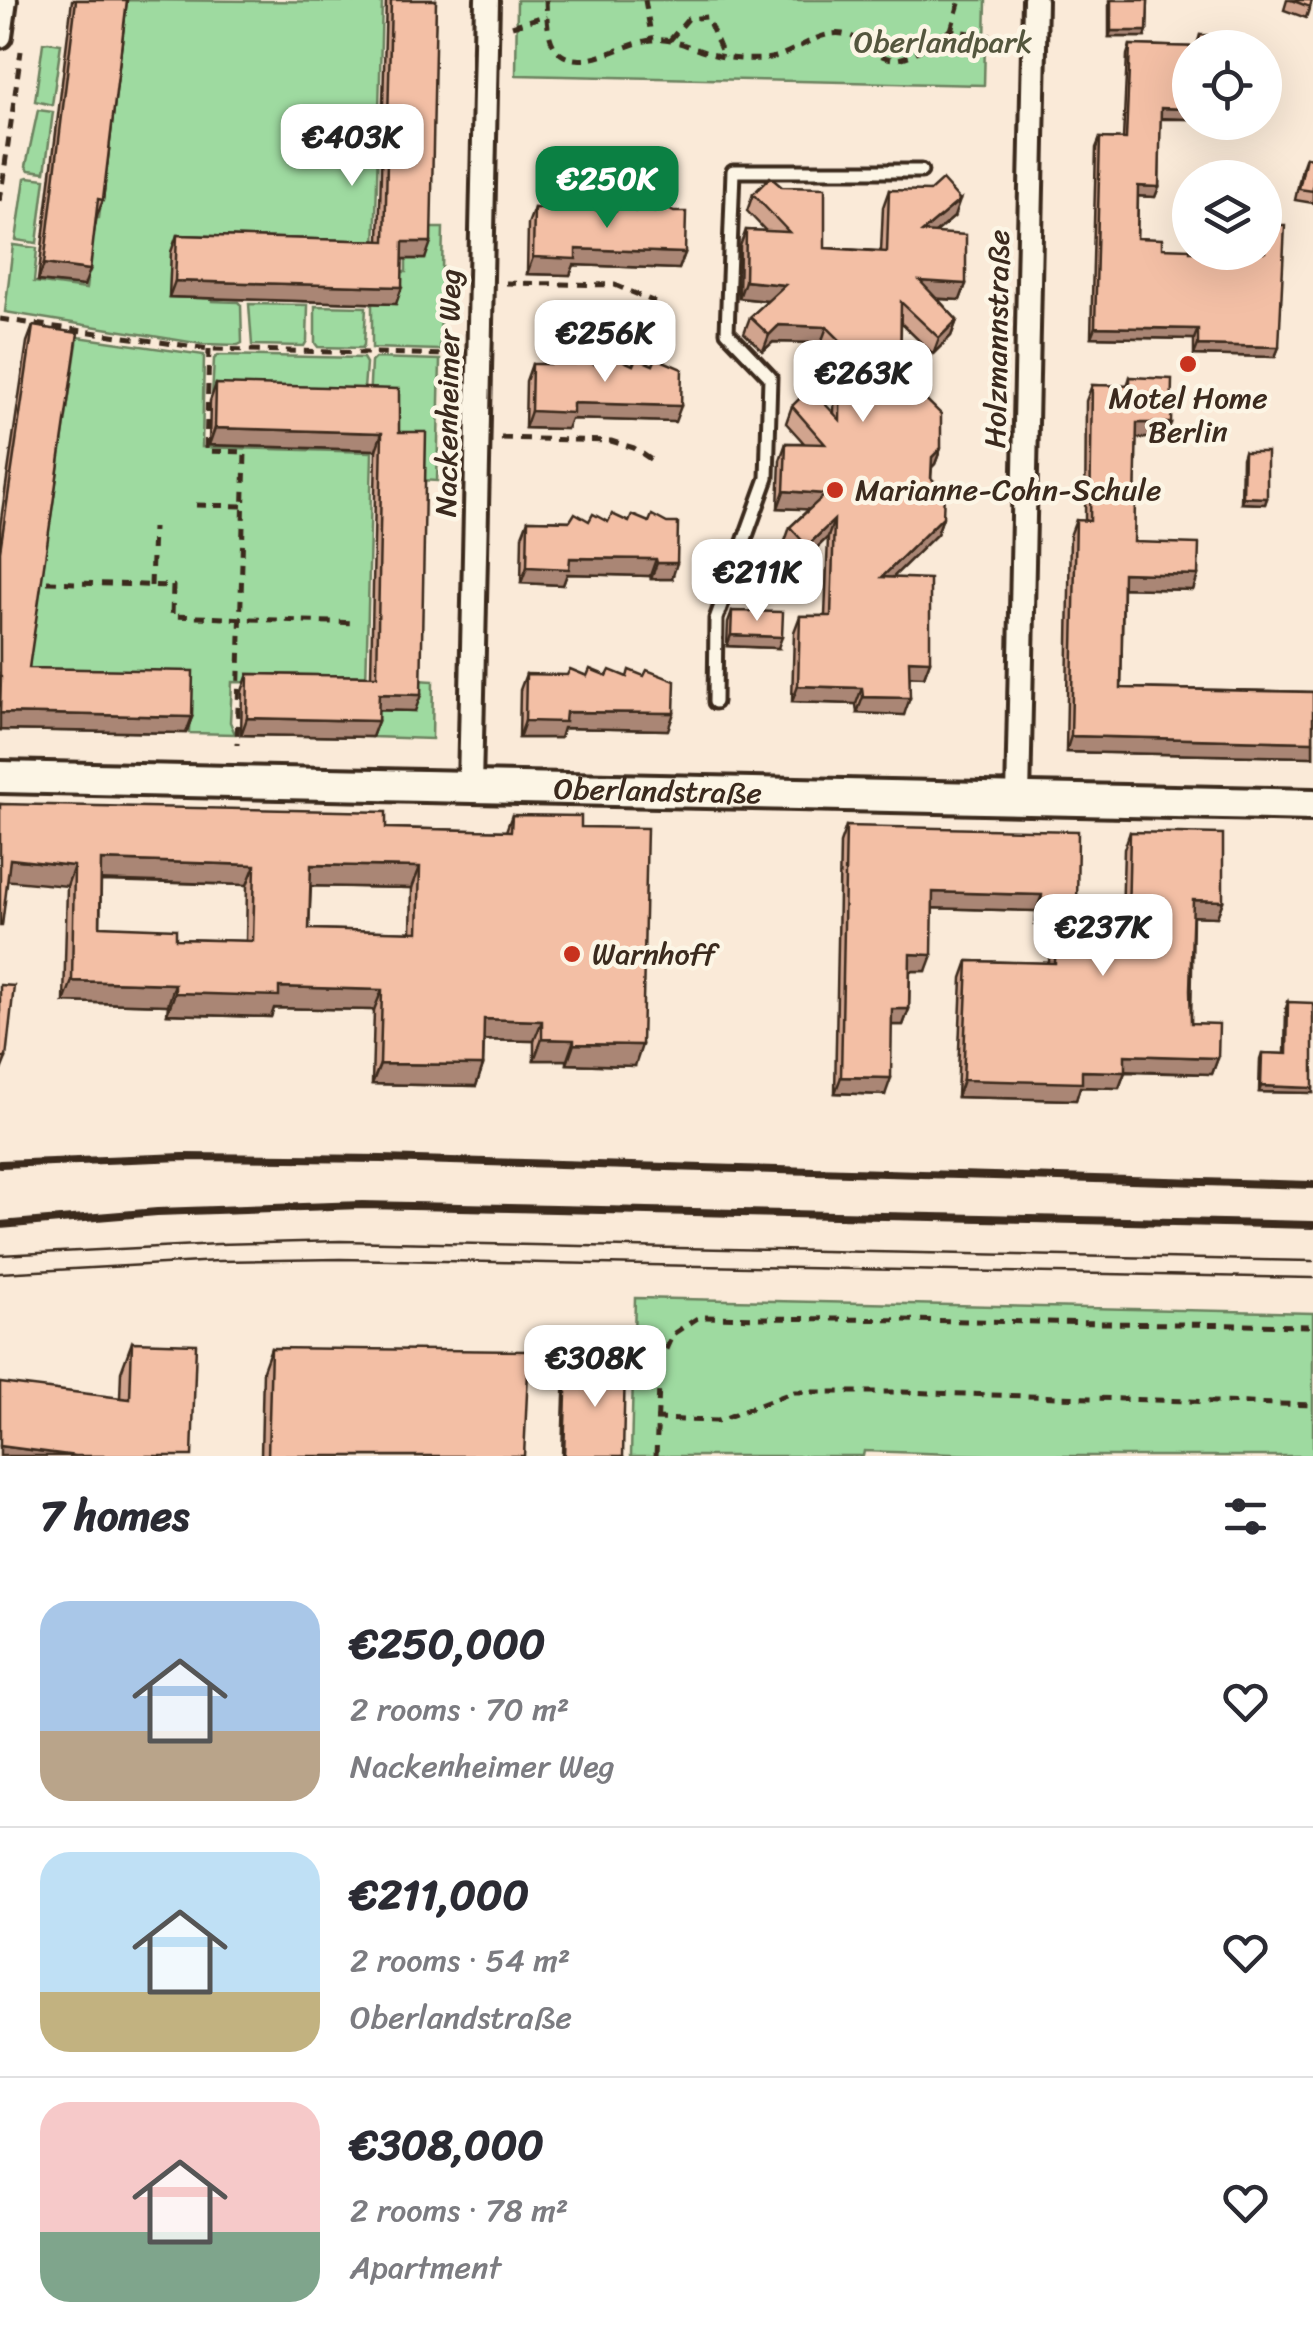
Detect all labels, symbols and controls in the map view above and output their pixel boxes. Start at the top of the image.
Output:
park label: Oberlandpark [854,15,1032,69]
map controls [1172,30,1282,270]
button: locate [1172,30,1282,140]
pin: €403K [282,104,422,189]
text: €403K [303,108,401,165]
pin: €250K [537,146,677,231]
text: €250K [558,150,656,207]
button: layers [1172,160,1282,270]
street label: Holzmannstraße [968,229,1026,449]
street label: Nackenheimer Weg [419,268,477,518]
pin: €256K [535,300,675,385]
text: €256K [557,304,653,361]
pin: €263K [793,340,933,425]
text: €263K [816,344,910,401]
marker: Motel Home Berlin [1177,353,1199,375]
place label: Motel Home Berlin [1108,371,1268,459]
place label: Marianne-Cohn-Schule [855,463,1161,517]
marker: Marianne-Cohn-Schule [824,479,846,501]
pin: €211K [687,539,827,624]
text: €211K [714,543,800,600]
street label: Oberlandstraße [553,762,763,820]
pin: €237K [1033,894,1173,979]
text: €237K [1055,898,1151,955]
place label: Warnhoff [592,927,721,981]
marker: Warnhoff [561,943,583,965]
pin: €308K [525,1325,665,1410]
text: €308K [546,1329,644,1386]
text: 7 homes [40,1479,189,1553]
icon: filters [1218,1489,1273,1544]
text: €250,000 [350,1607,545,1681]
icon: home [120,1641,240,1761]
icon: heart [1218,1674,1273,1729]
text: 2 rooms · 70 m² [350,1681,569,1738]
text: Nackenheimer Weg [350,1738,615,1795]
text: €211,000 [350,1858,529,1932]
icon: home [120,1892,240,2012]
icon: heart [1218,1925,1273,1980]
text: 2 rooms · 54 m² [350,1932,570,1989]
text: Oberlandstraße [350,1989,572,2046]
text: €308,000 [350,2108,544,2182]
icon: home [120,2142,240,2262]
icon: heart [1218,2175,1273,2230]
text: 2 rooms · 78 m² [350,2182,568,2239]
text: Apartment [350,2239,501,2296]

